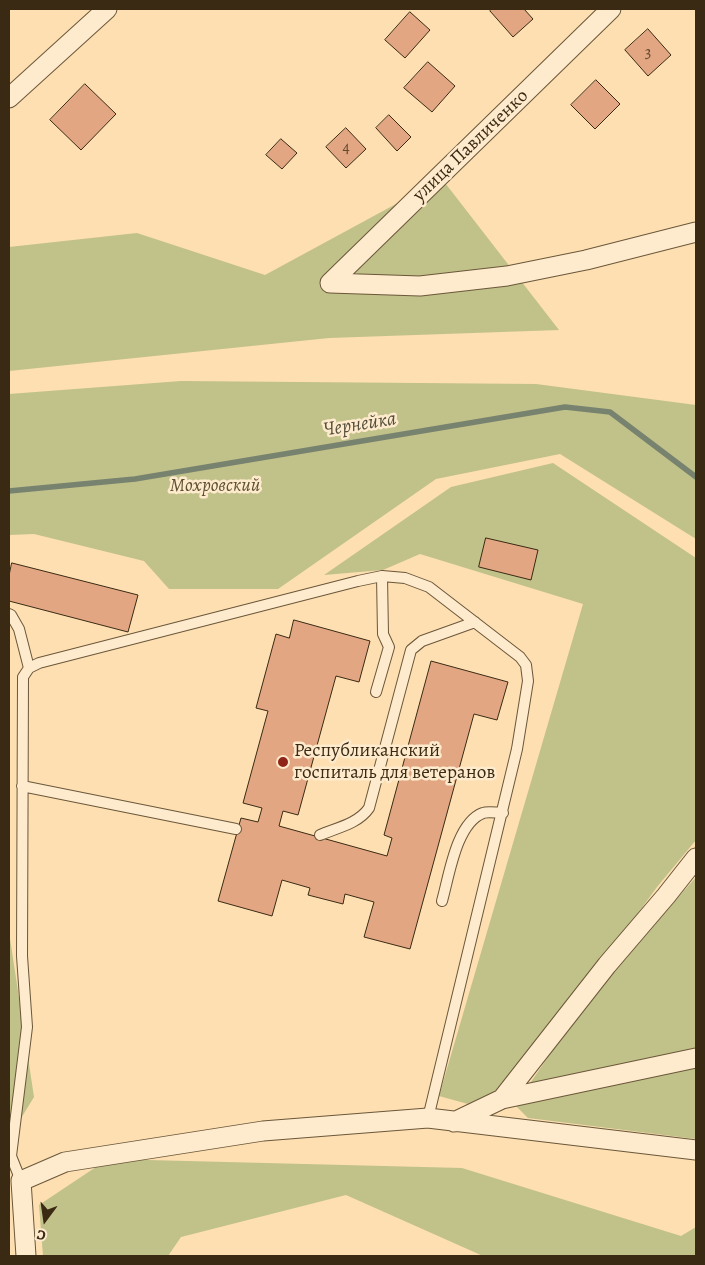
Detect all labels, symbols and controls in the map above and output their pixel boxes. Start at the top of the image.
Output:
house number: 3 [645,43,651,63]
street label: улица Павличенко [409,85,533,207]
house number: 4 [342,138,350,158]
water label: Чернейка [322,407,398,443]
park label: Мохровский [170,475,260,497]
place label: Республиканский госпиталь для ветеранов [294,740,495,784]
marker: Республиканский госпиталь для ветеранов [276,755,290,769]
north arrow [20,1195,70,1245]
text: С [35,1225,48,1245]

